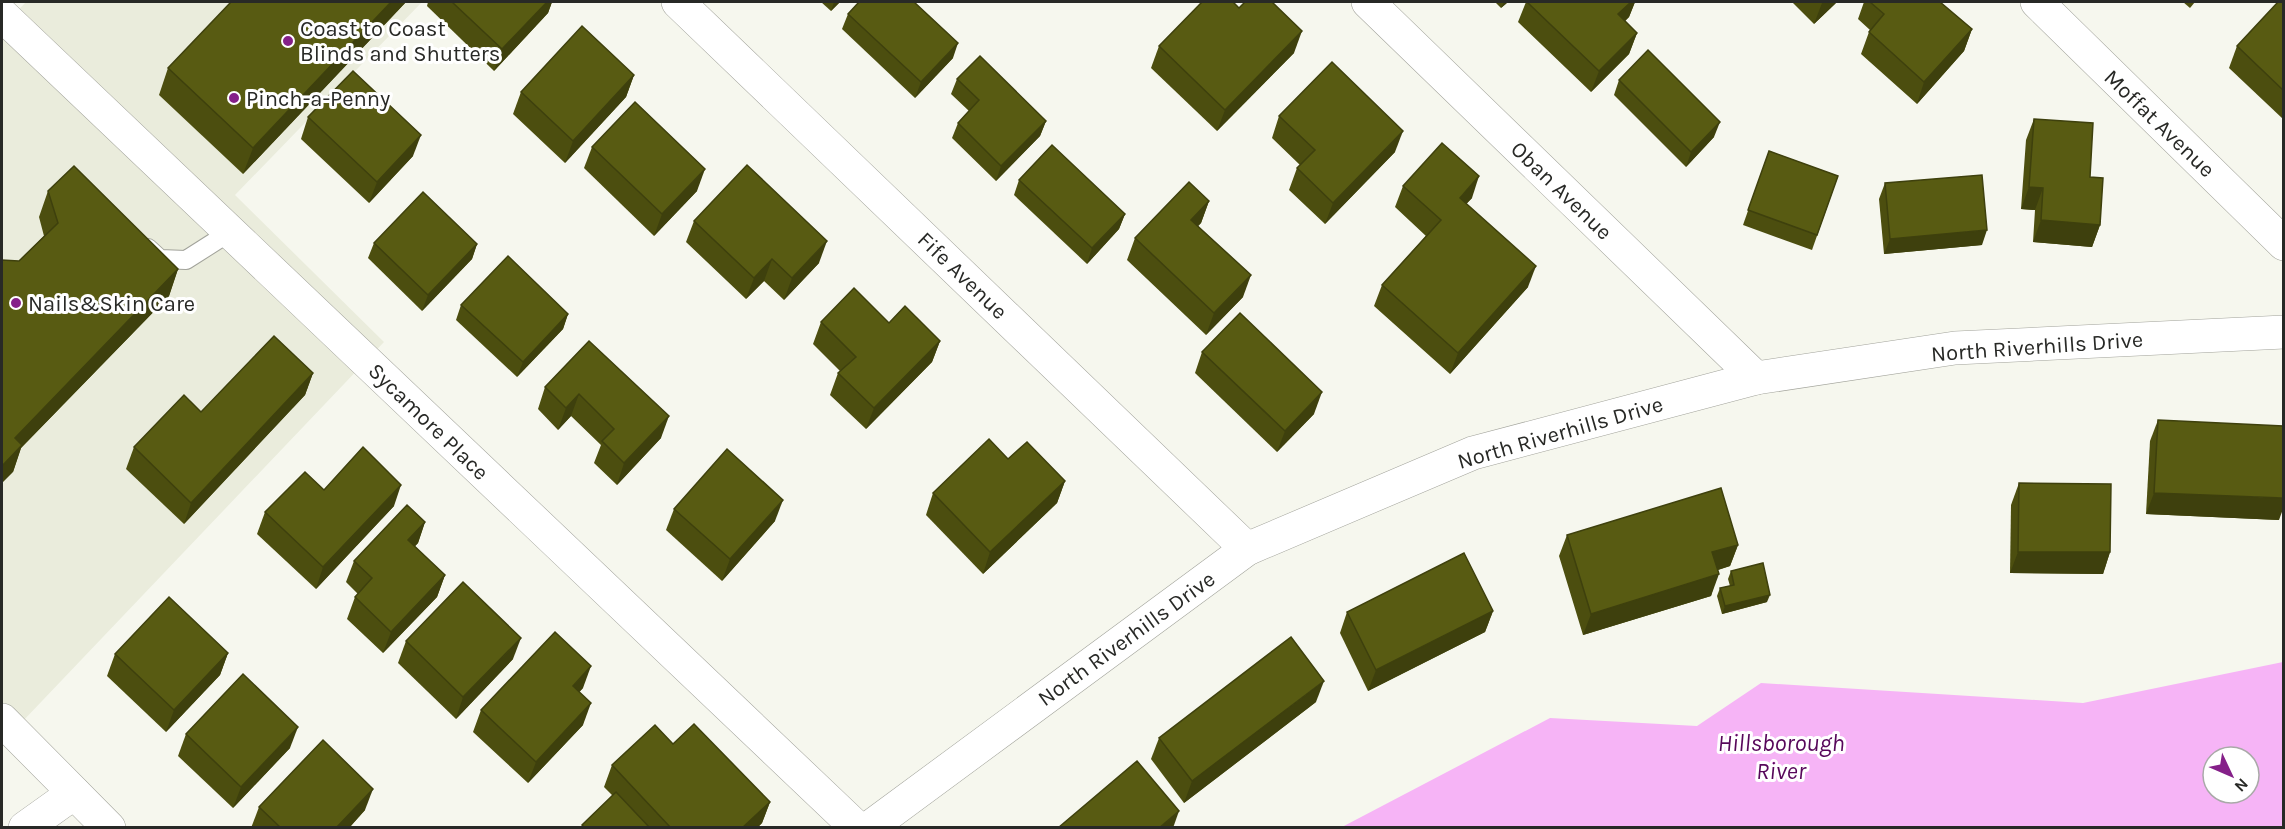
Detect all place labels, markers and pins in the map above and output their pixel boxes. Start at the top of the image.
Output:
place label: Coast to Coast Blinds and Shutters [300,16,500,67]
marker: Coast to Coast Blinds and Shutters [281,34,295,48]
place label: Pinch-a-Penny [246,86,390,112]
marker: Pinch-a-Penny [227,91,241,105]
place label: Nails&Skin Care [28,291,195,317]
marker: Nails&Skin Care [9,296,23,310]

